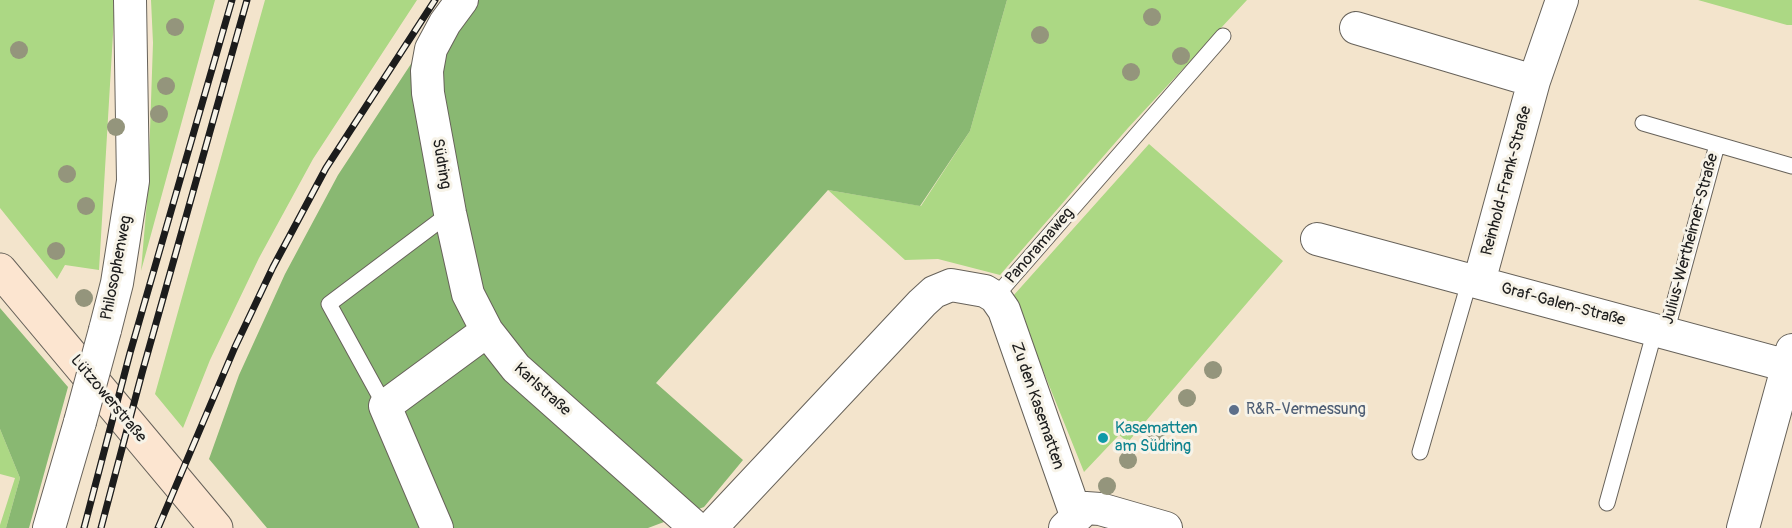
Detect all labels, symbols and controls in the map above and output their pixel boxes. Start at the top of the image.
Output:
street label: Reinhold-Frank-Straße [1478,104,1536,258]
street label: Südring [427,137,455,191]
street label: Julius-Wertheimer-Straße [1659,151,1723,327]
street label: Panoramaweg [1002,204,1078,288]
street label: Philosophenweg [97,214,137,322]
street label: Graf-Galen-Straße [1499,279,1627,331]
street label: Zu den Kasematten [1006,340,1068,472]
street label: Lützowerstraße [66,351,150,447]
street label: Karlstraße [510,359,574,421]
place label: R&R-Vermessung [1246,400,1366,420]
marker: R&R-Vermessung [1227,403,1241,417]
place label: Kasematten am Südring [1115,419,1198,457]
marker: Kasematten am Südring [1096,431,1110,445]

